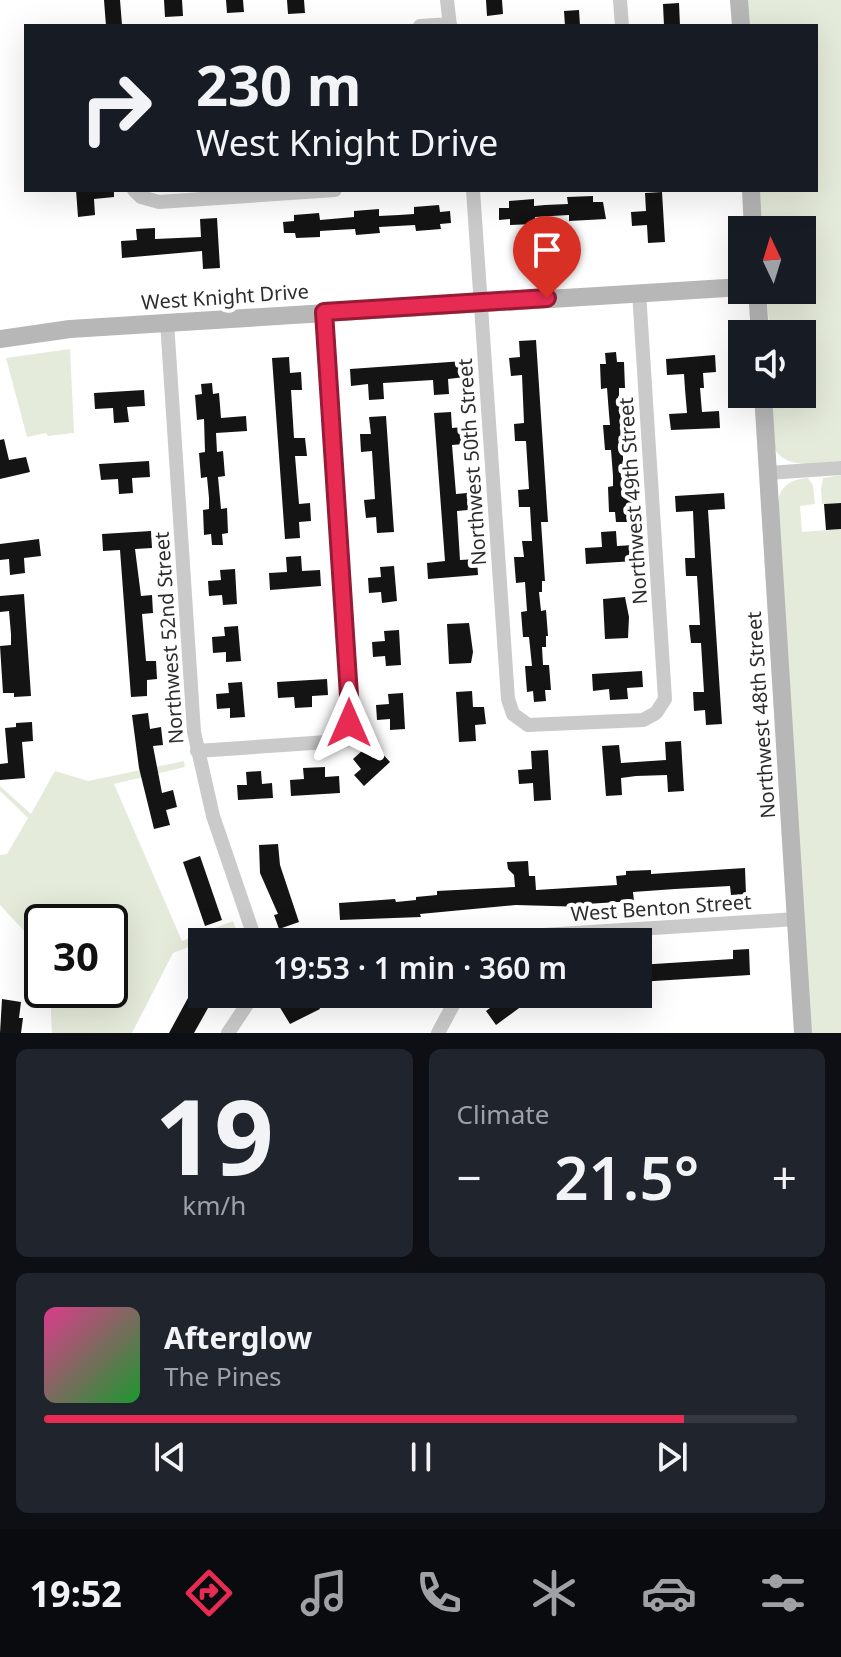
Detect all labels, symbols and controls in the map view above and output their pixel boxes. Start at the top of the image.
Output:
text: 230 m [196,46,361,122]
icon: right [64,56,168,160]
text: West Knight Drive [196,118,498,167]
pin [513,216,581,298]
north arrow [728,216,816,304]
map controls [728,216,816,408]
icon: arrive [525,228,569,272]
street label: West Knight Drive [140,277,310,316]
button: sound [728,320,816,408]
street label: Northwest 50th Street [451,358,492,567]
street label: Northwest 49th Street [612,397,653,606]
street label: Northwest 52nd Street [148,531,189,745]
street label: Northwest 48th Street [740,611,781,820]
position arrow [307,681,391,765]
street label: West Benton Street [570,888,752,927]
speed limit sign: 30 [24,904,128,1008]
text: 19:53 · 1 min · 360 m [273,947,567,988]
text: 19 [155,1064,274,1205]
text: Climate [457,1096,549,1132]
text: 21.5° [554,1136,699,1218]
text: − [457,1147,482,1207]
text: + [772,1147,797,1207]
text: km/h [182,1187,246,1223]
text: Afterglow [164,1317,312,1358]
text: The Pines [164,1358,282,1394]
icon: previous [148,1435,192,1479]
icon: pause [399,1435,443,1479]
icon: next [650,1435,694,1479]
icon: directions [181,1565,237,1621]
icon: music [296,1565,352,1621]
icon: phone [411,1565,467,1621]
icon: climate [526,1565,582,1621]
icon: car [641,1565,697,1621]
icon: filters [755,1565,811,1621]
text: 19:52 [29,1569,122,1618]

